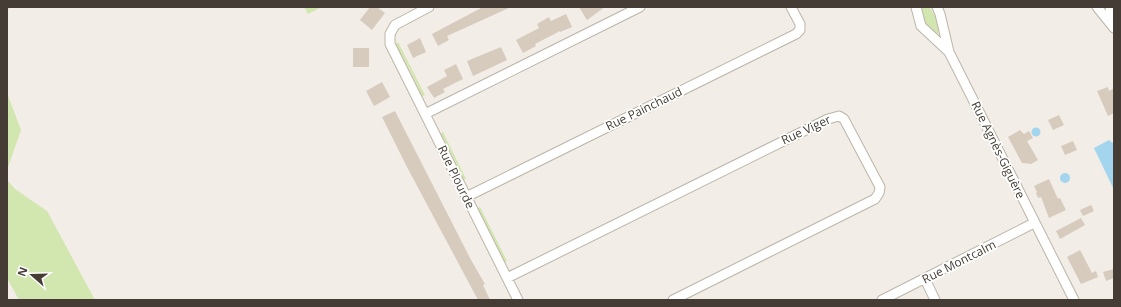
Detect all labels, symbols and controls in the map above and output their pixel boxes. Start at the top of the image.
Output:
street label: Rue Painchaud [603,83,685,134]
street label: Rue Agnès-Giguère [967,98,1030,202]
street label: Rue Viger [778,111,833,148]
street label: Rue Plourde [434,142,479,211]
street label: Rue Montcalm [919,236,999,287]
north arrow [12,255,52,295]
text: N [14,265,31,278]

